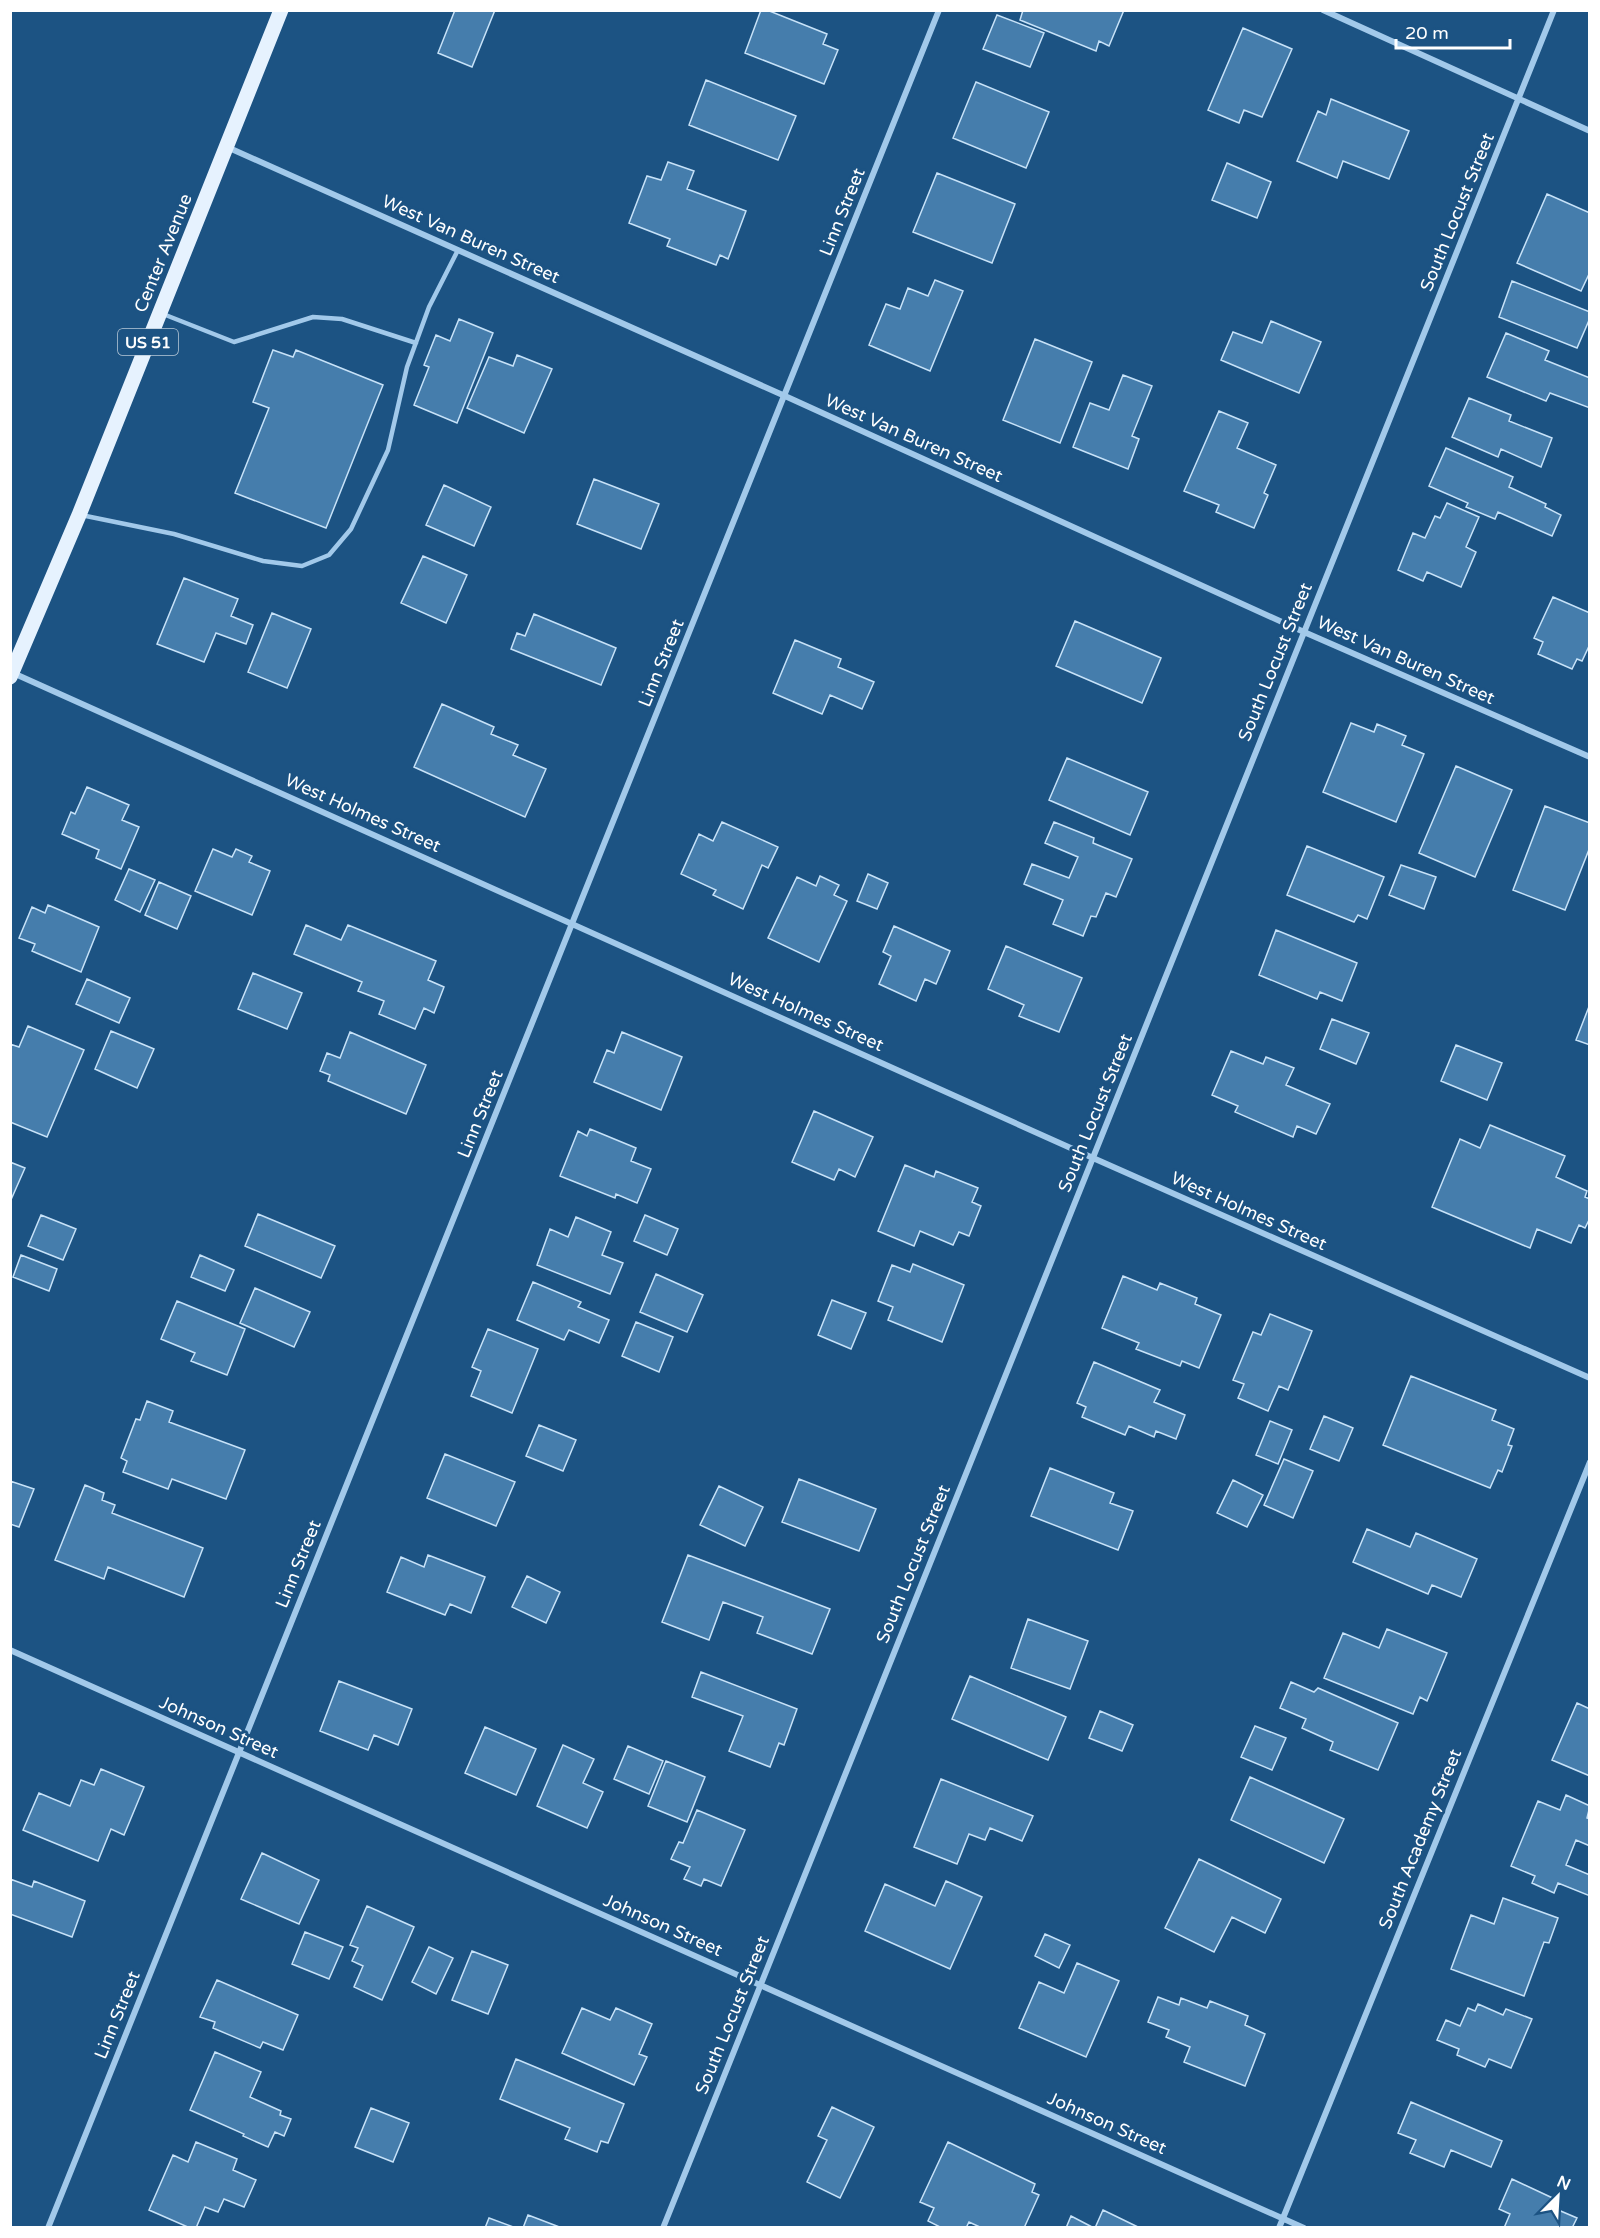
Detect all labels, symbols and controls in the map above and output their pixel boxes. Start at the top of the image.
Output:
scale bar [1396,12,1510,50]
text: 20 m [1405,22,1449,44]
street label: South Locust Street [1415,129,1499,294]
street label: Linn Street [814,165,870,259]
street label: Center Avenue [129,190,197,316]
street label: West Van Buren Street [379,190,563,288]
road number: US 51 [118,329,178,355]
street label: West Van Buren Street [822,389,1006,487]
street label: South Locust Street [1233,579,1317,744]
street label: West Van Buren Street [1314,611,1498,709]
street label: Linn Street [633,616,689,710]
street label: West Holmes Street [282,769,444,857]
street label: West Holmes Street [725,968,887,1056]
street label: South Locust Street [1053,1030,1137,1195]
street label: Linn Street [452,1067,508,1161]
street label: West Holmes Street [1168,1167,1330,1255]
street label: South Locust Street [871,1481,955,1646]
street label: Linn Street [270,1517,326,1611]
street label: Johnson Street [156,1691,282,1763]
street label: South Academy Street [1374,1746,1466,1932]
street label: Johnson Street [600,1889,726,1961]
street label: South Locust Street [690,1932,774,2097]
street label: Linn Street [89,1968,145,2062]
street label: Johnson Street [1044,2087,1170,2159]
north arrow [1528,2166,1588,2226]
text: N [1554,2171,1574,2195]

